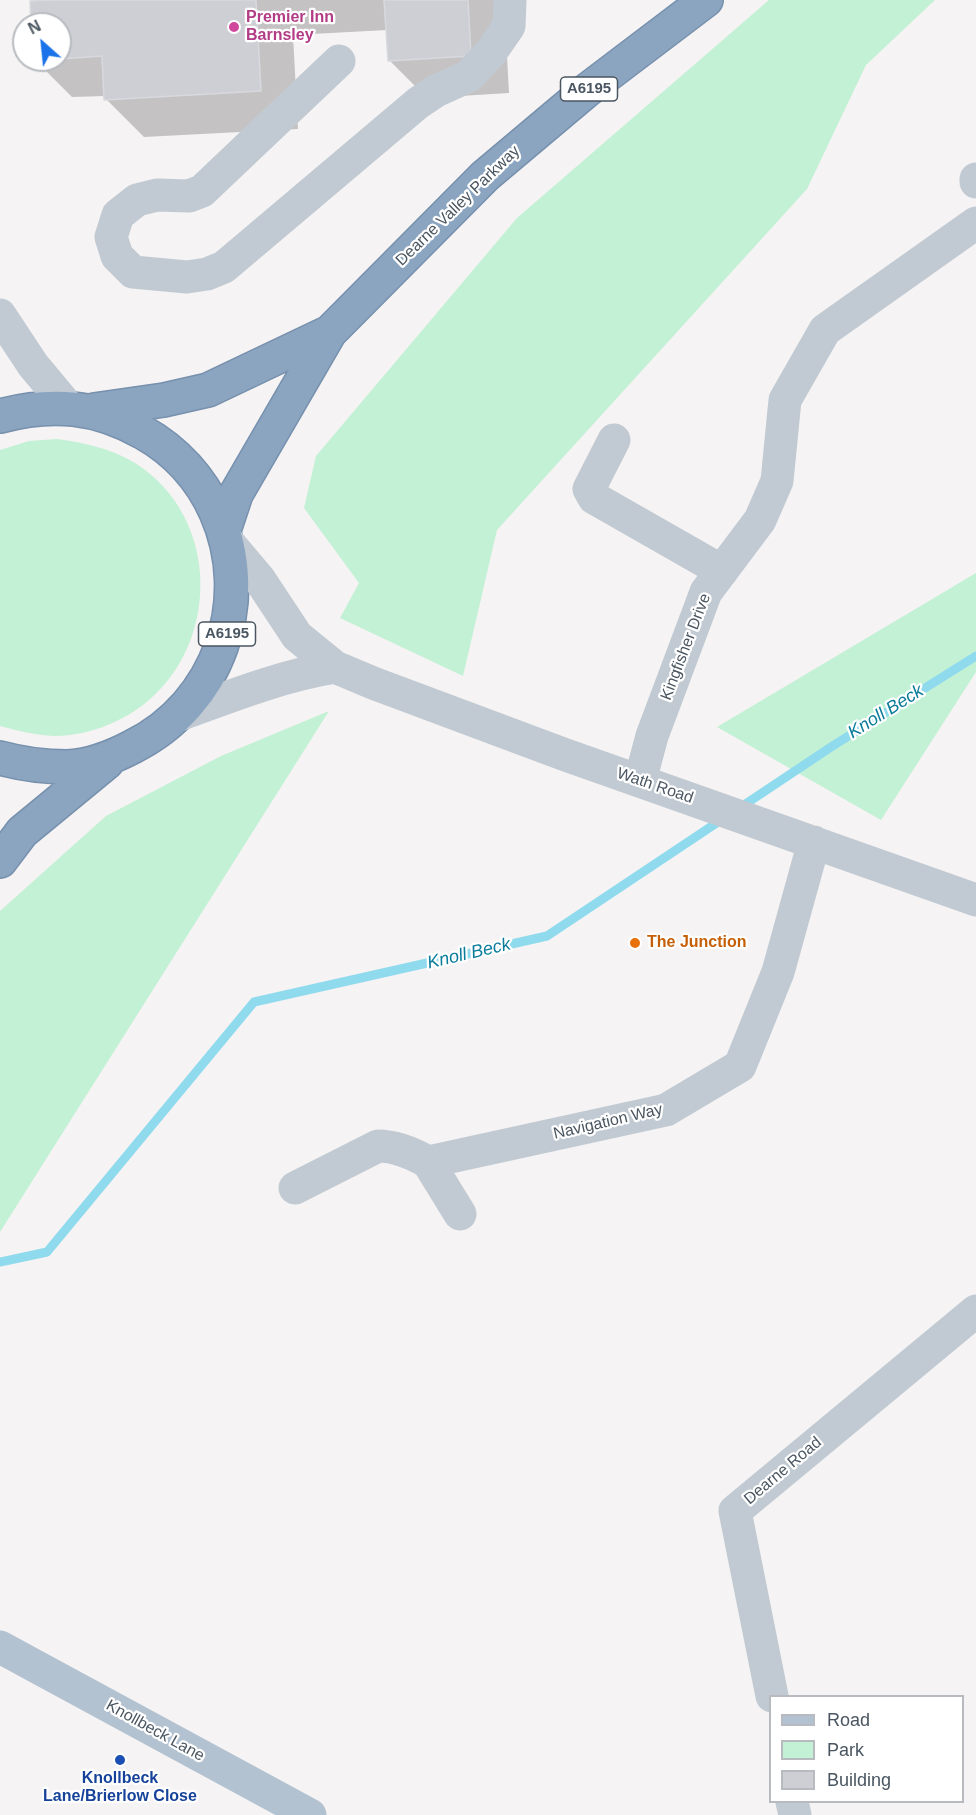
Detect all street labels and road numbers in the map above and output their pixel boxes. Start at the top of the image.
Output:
road number: A6195 [560,77,618,101]
street label: Dearne Valley Parkway [392,142,524,270]
street label: Kingfisher Drive [657,591,715,703]
road number: A6195 [198,622,256,646]
street label: Wath Road [614,764,696,808]
street label: Navigation Way [552,1100,664,1144]
street label: Dearne Road [740,1433,826,1509]
street label: Knollbeck Lane [102,1696,208,1766]

